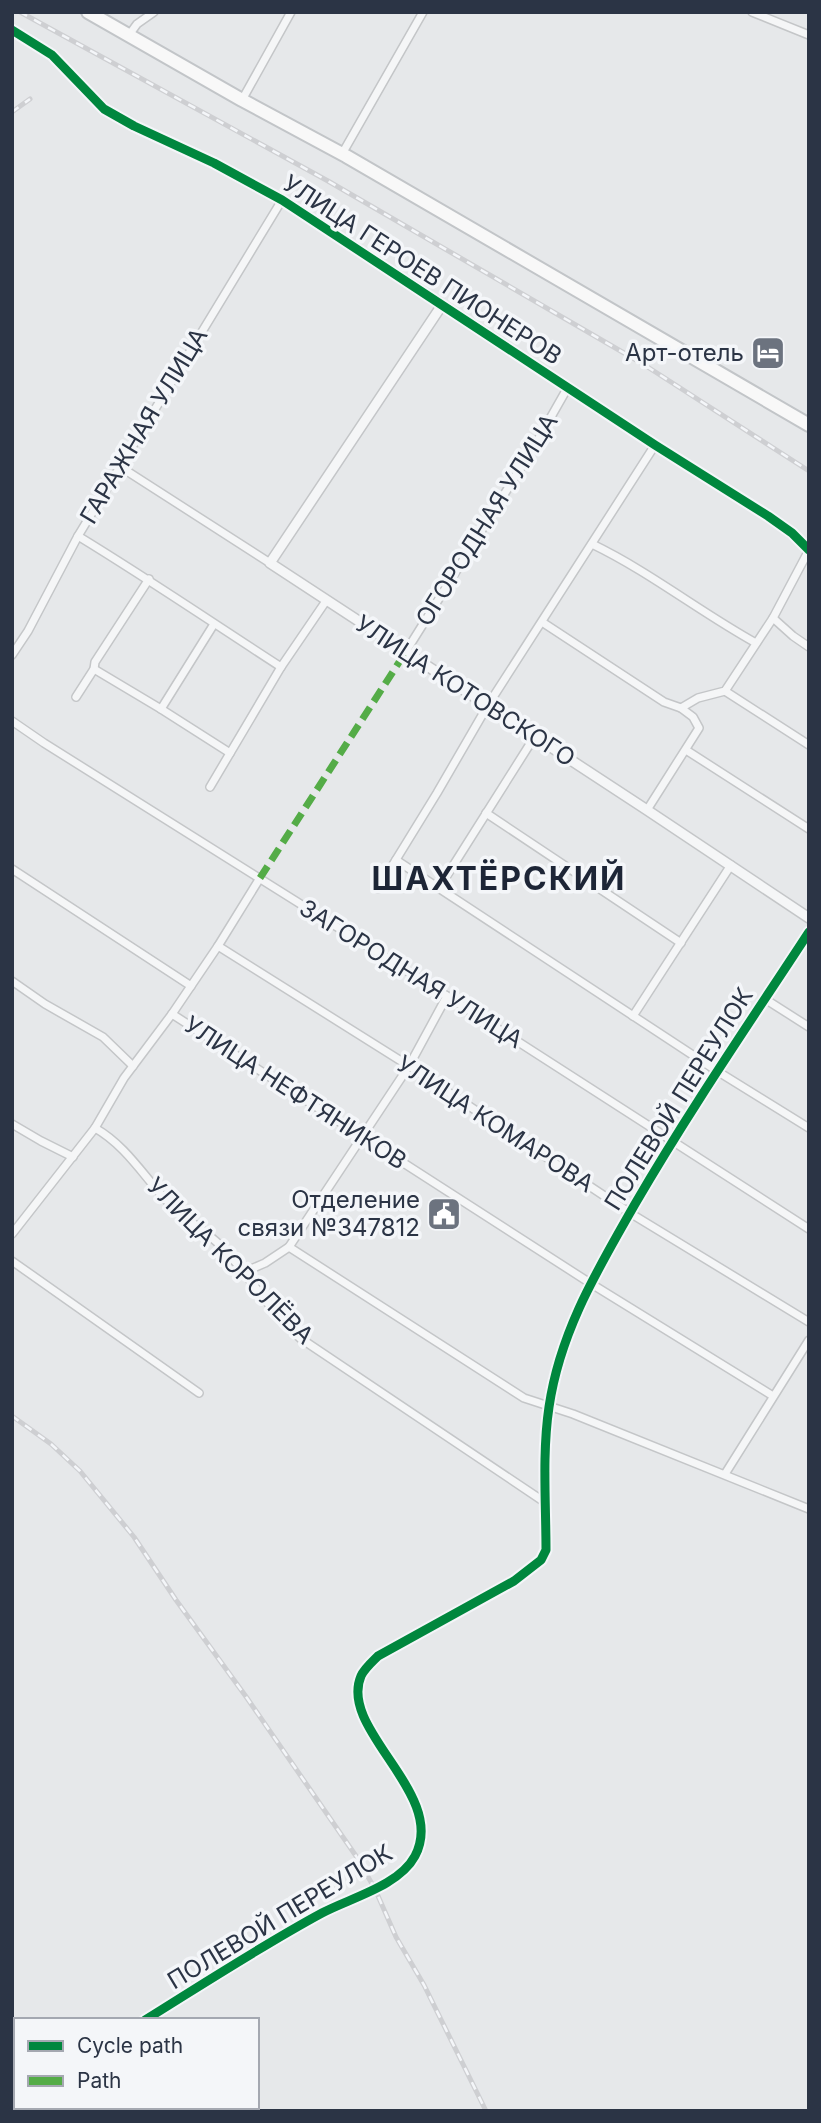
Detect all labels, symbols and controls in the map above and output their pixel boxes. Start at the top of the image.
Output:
street label: УЛИЦА ГЕРОЕВ ПИОНЕРОВ [277,169,567,371]
street label: ГАРАЖНАЯ УЛИЦА [74,323,213,529]
hotel icon: Арт-отель [749,334,787,372]
place label: Арт-отель [625,338,744,367]
street label: ОГОРОДНАЯ УЛИЦА [409,408,564,631]
street label: УЛИЦА КОТОВСКОГО [350,609,581,773]
district label: ШАХТЁРСКИЙ [372,859,626,898]
street label: ЗАГОРОДНАЯ УЛИЦА [294,893,528,1054]
street label: ПОЛЕВОЙ ПЕРЕУЛОК [597,982,759,1215]
street label: УЛИЦА НЕФТЯНИКОВ [179,1010,412,1175]
street label: УЛИЦА КОМАРОВА [391,1049,599,1198]
street label: УЛИЦА КОРОЛЁВА [141,1171,320,1350]
place label: Отделение связи №347812 [238,1185,420,1242]
public building icon: Отделение связи №347812 [425,1195,463,1233]
street label: ПОЛЕВОЙ ПЕРЕУЛОК [162,1837,397,1995]
legend [14,2018,259,2109]
text: Cycle path [77,2033,183,2058]
text: Path [77,2068,122,2093]

